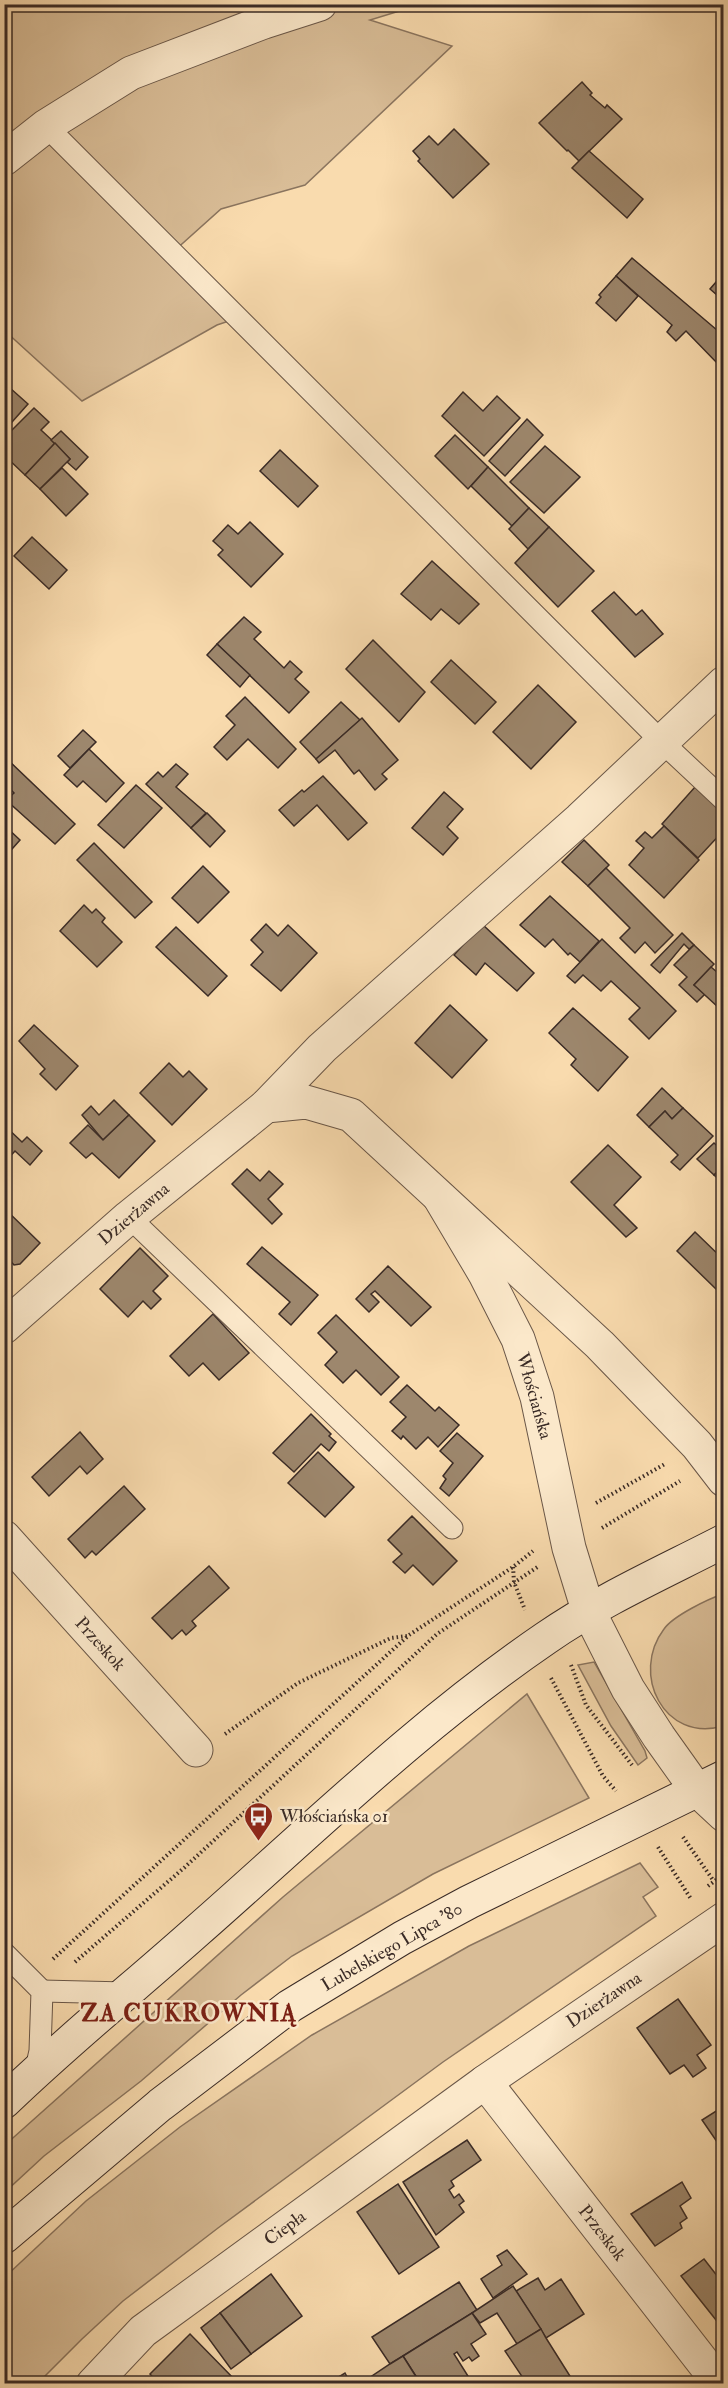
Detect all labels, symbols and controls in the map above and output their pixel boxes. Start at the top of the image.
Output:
street label: Dzierżawna [94,1177,175,1250]
street label: Włościańska [510,1349,557,1442]
street label: Przeskok [70,1612,131,1676]
bus stop icon: Włościańska 01 [243,1800,275,1842]
place label: Włościańska 01 [279,1805,388,1828]
street label: Lubelskiego Lipca '80 [317,1897,467,1997]
street label: Dzierżawna [562,1966,647,2034]
district label: ZA CUKROWNIĄ [80,1998,298,2029]
street label: Przeskok [573,2200,631,2266]
street label: Ciepła [260,2205,311,2251]

